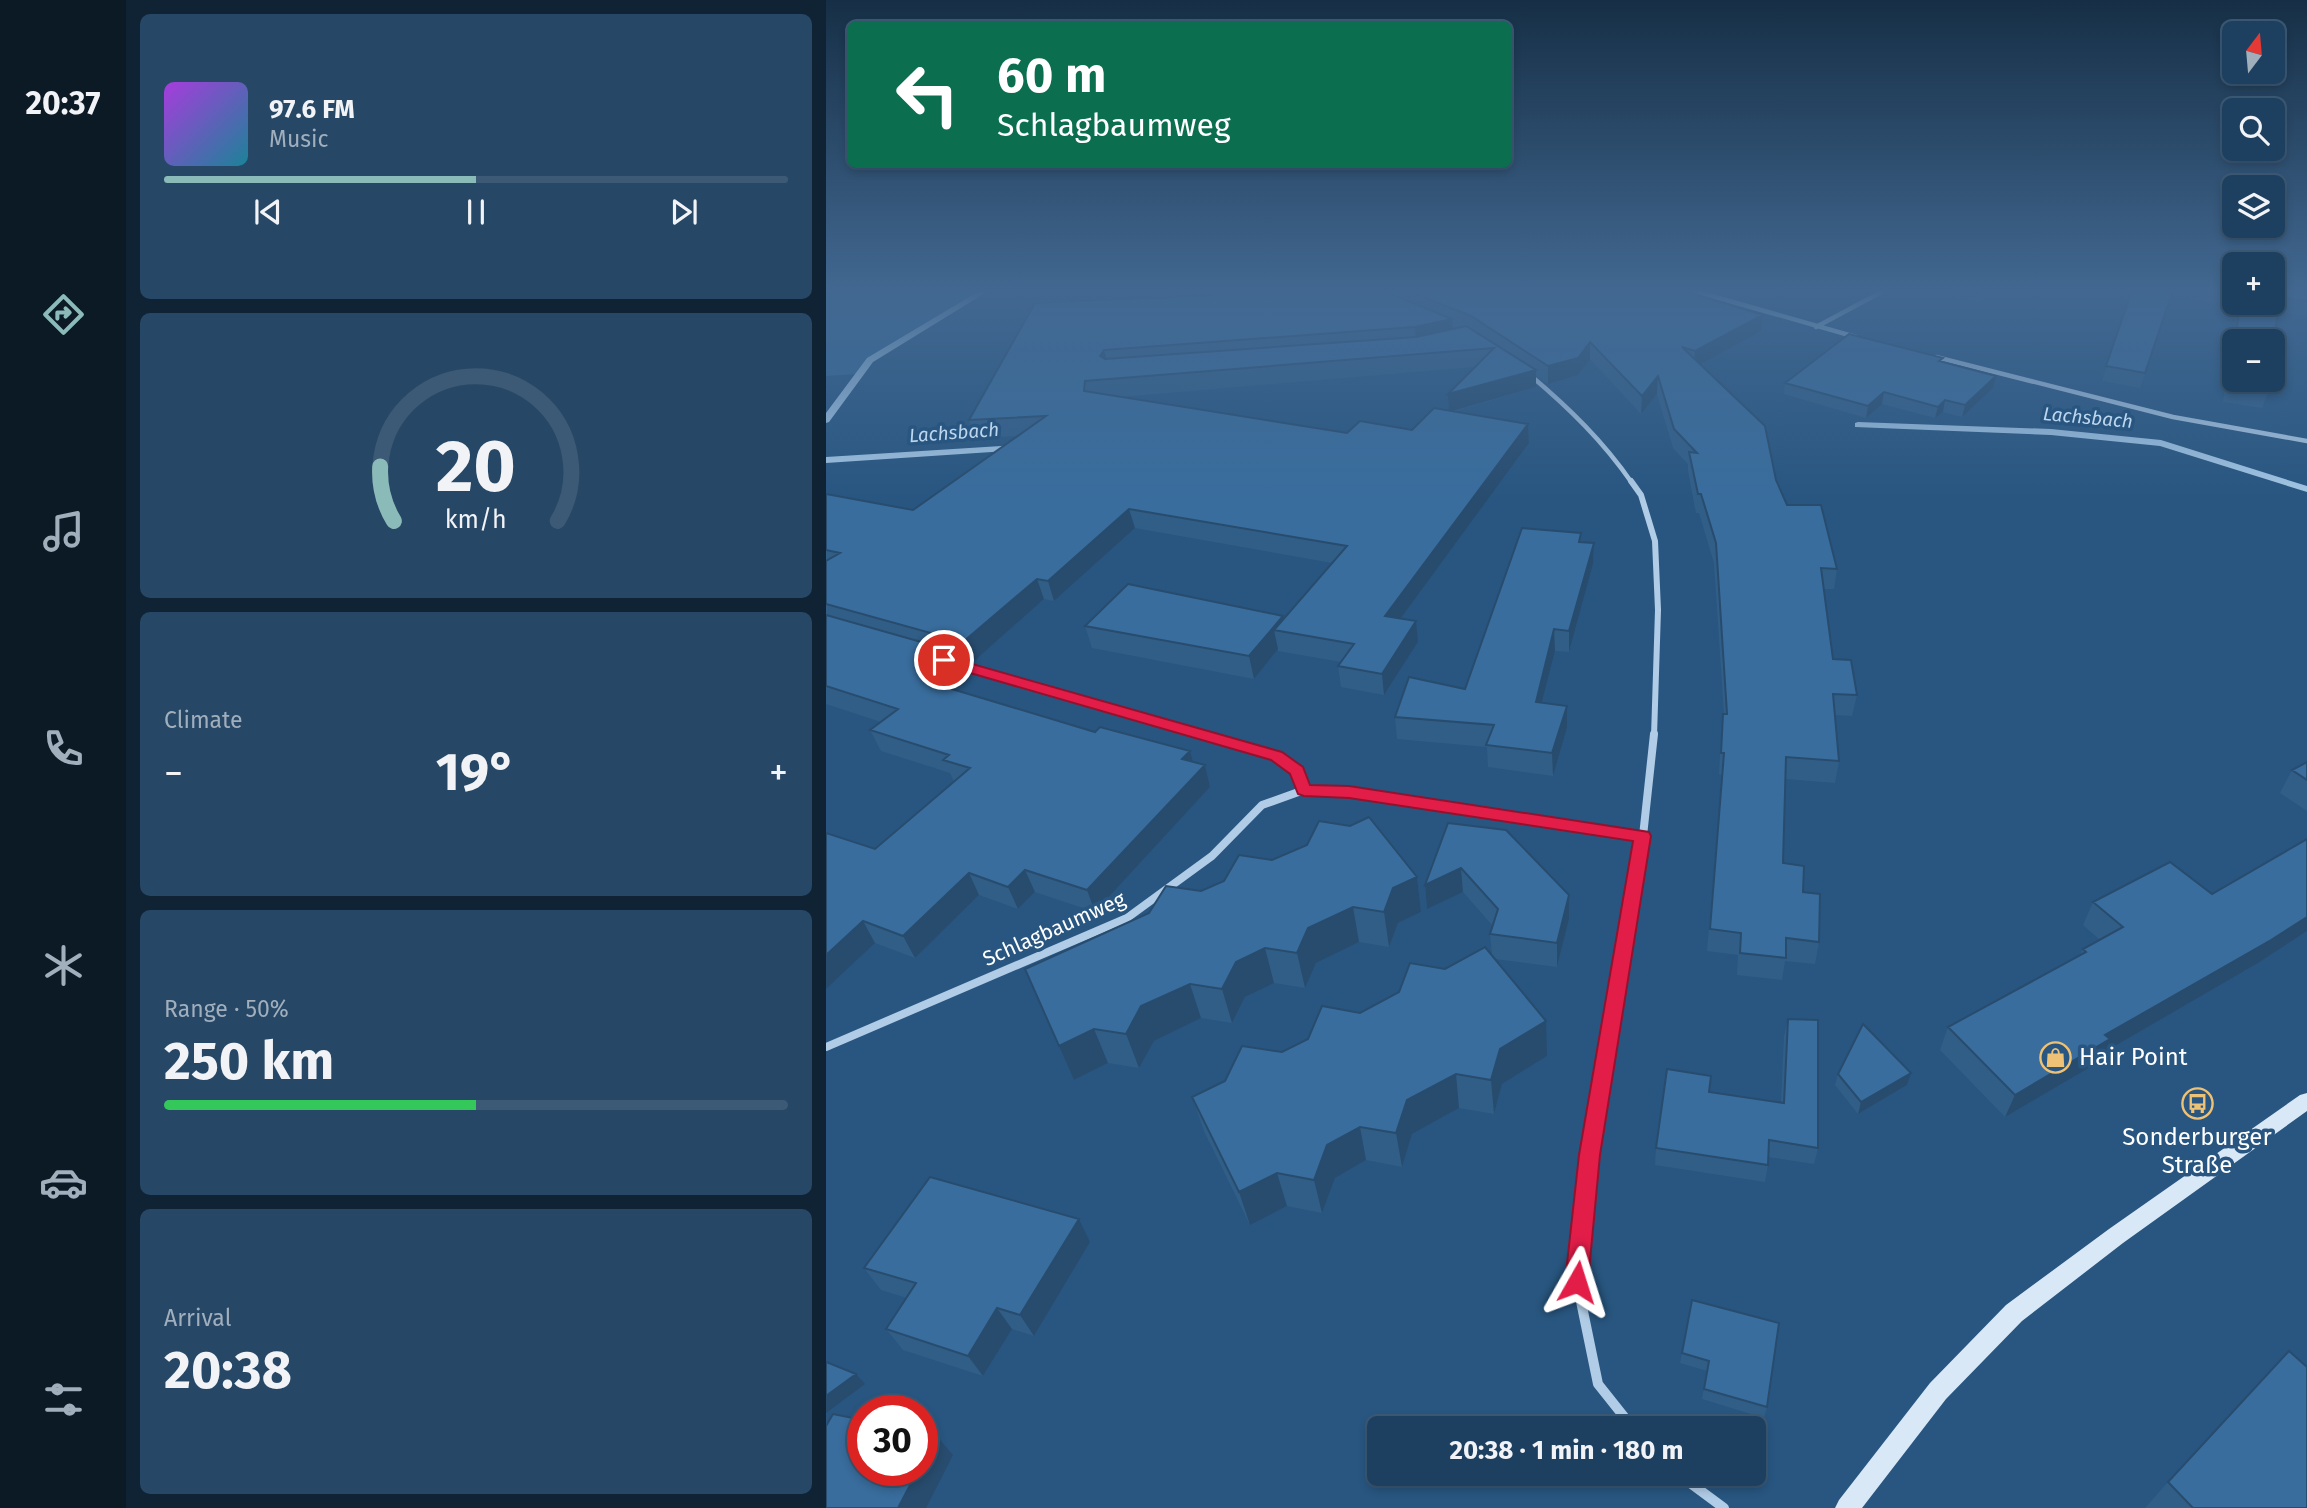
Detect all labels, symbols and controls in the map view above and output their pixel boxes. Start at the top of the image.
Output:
north arrow [2222,21,2286,84]
map controls [2222,21,2285,392]
text: 60 m [997,46,1106,105]
icon: left [882,49,973,140]
text: 20:37 [26,84,100,122]
text: 97.6 FM [269,94,355,125]
button: search [2222,98,2285,161]
text: Schlagbaumweg [997,106,1231,144]
text: Music [269,125,329,153]
button: layers [2222,175,2285,238]
icon: previous [249,193,287,231]
icon: pause [457,193,495,231]
icon: next [665,193,703,231]
button: + [2222,252,2285,315]
icon: directions [39,290,88,339]
button: − [2222,329,2285,392]
water label: Lachsbach [2042,402,2134,433]
water label: Lachsbach [908,418,1000,447]
text: 20 [436,424,516,511]
text: km/h [445,505,507,535]
icon: music [39,507,88,556]
pin [914,630,974,690]
icon: arrive [925,641,963,679]
text: Climate [164,706,243,734]
icon: phone [39,724,88,773]
text: 19° [436,741,516,804]
text: − [164,750,183,796]
text: + [769,750,788,796]
street label: Schlagbaumweg [979,886,1129,972]
icon: climate [39,941,88,990]
text: Range · 50% [164,995,289,1023]
text: 250 km [164,1030,334,1093]
shop icon: Hair Point [2039,1040,2073,1074]
place label: Hair Point [2079,1043,2188,1071]
bus stop icon: Sonderburger Straße [2180,1086,2214,1120]
place label: Sonderburger Straße [2122,1123,2272,1179]
icon: car [39,1158,88,1207]
position arrow [1540,1245,1614,1319]
text: Arrival [164,1304,231,1332]
text: 20:38 [164,1339,292,1402]
icon: filters [39,1375,88,1424]
speed limit sign: 30 [847,1395,938,1486]
text: 20:38 · 1 min · 180 m [1449,1435,1684,1466]

